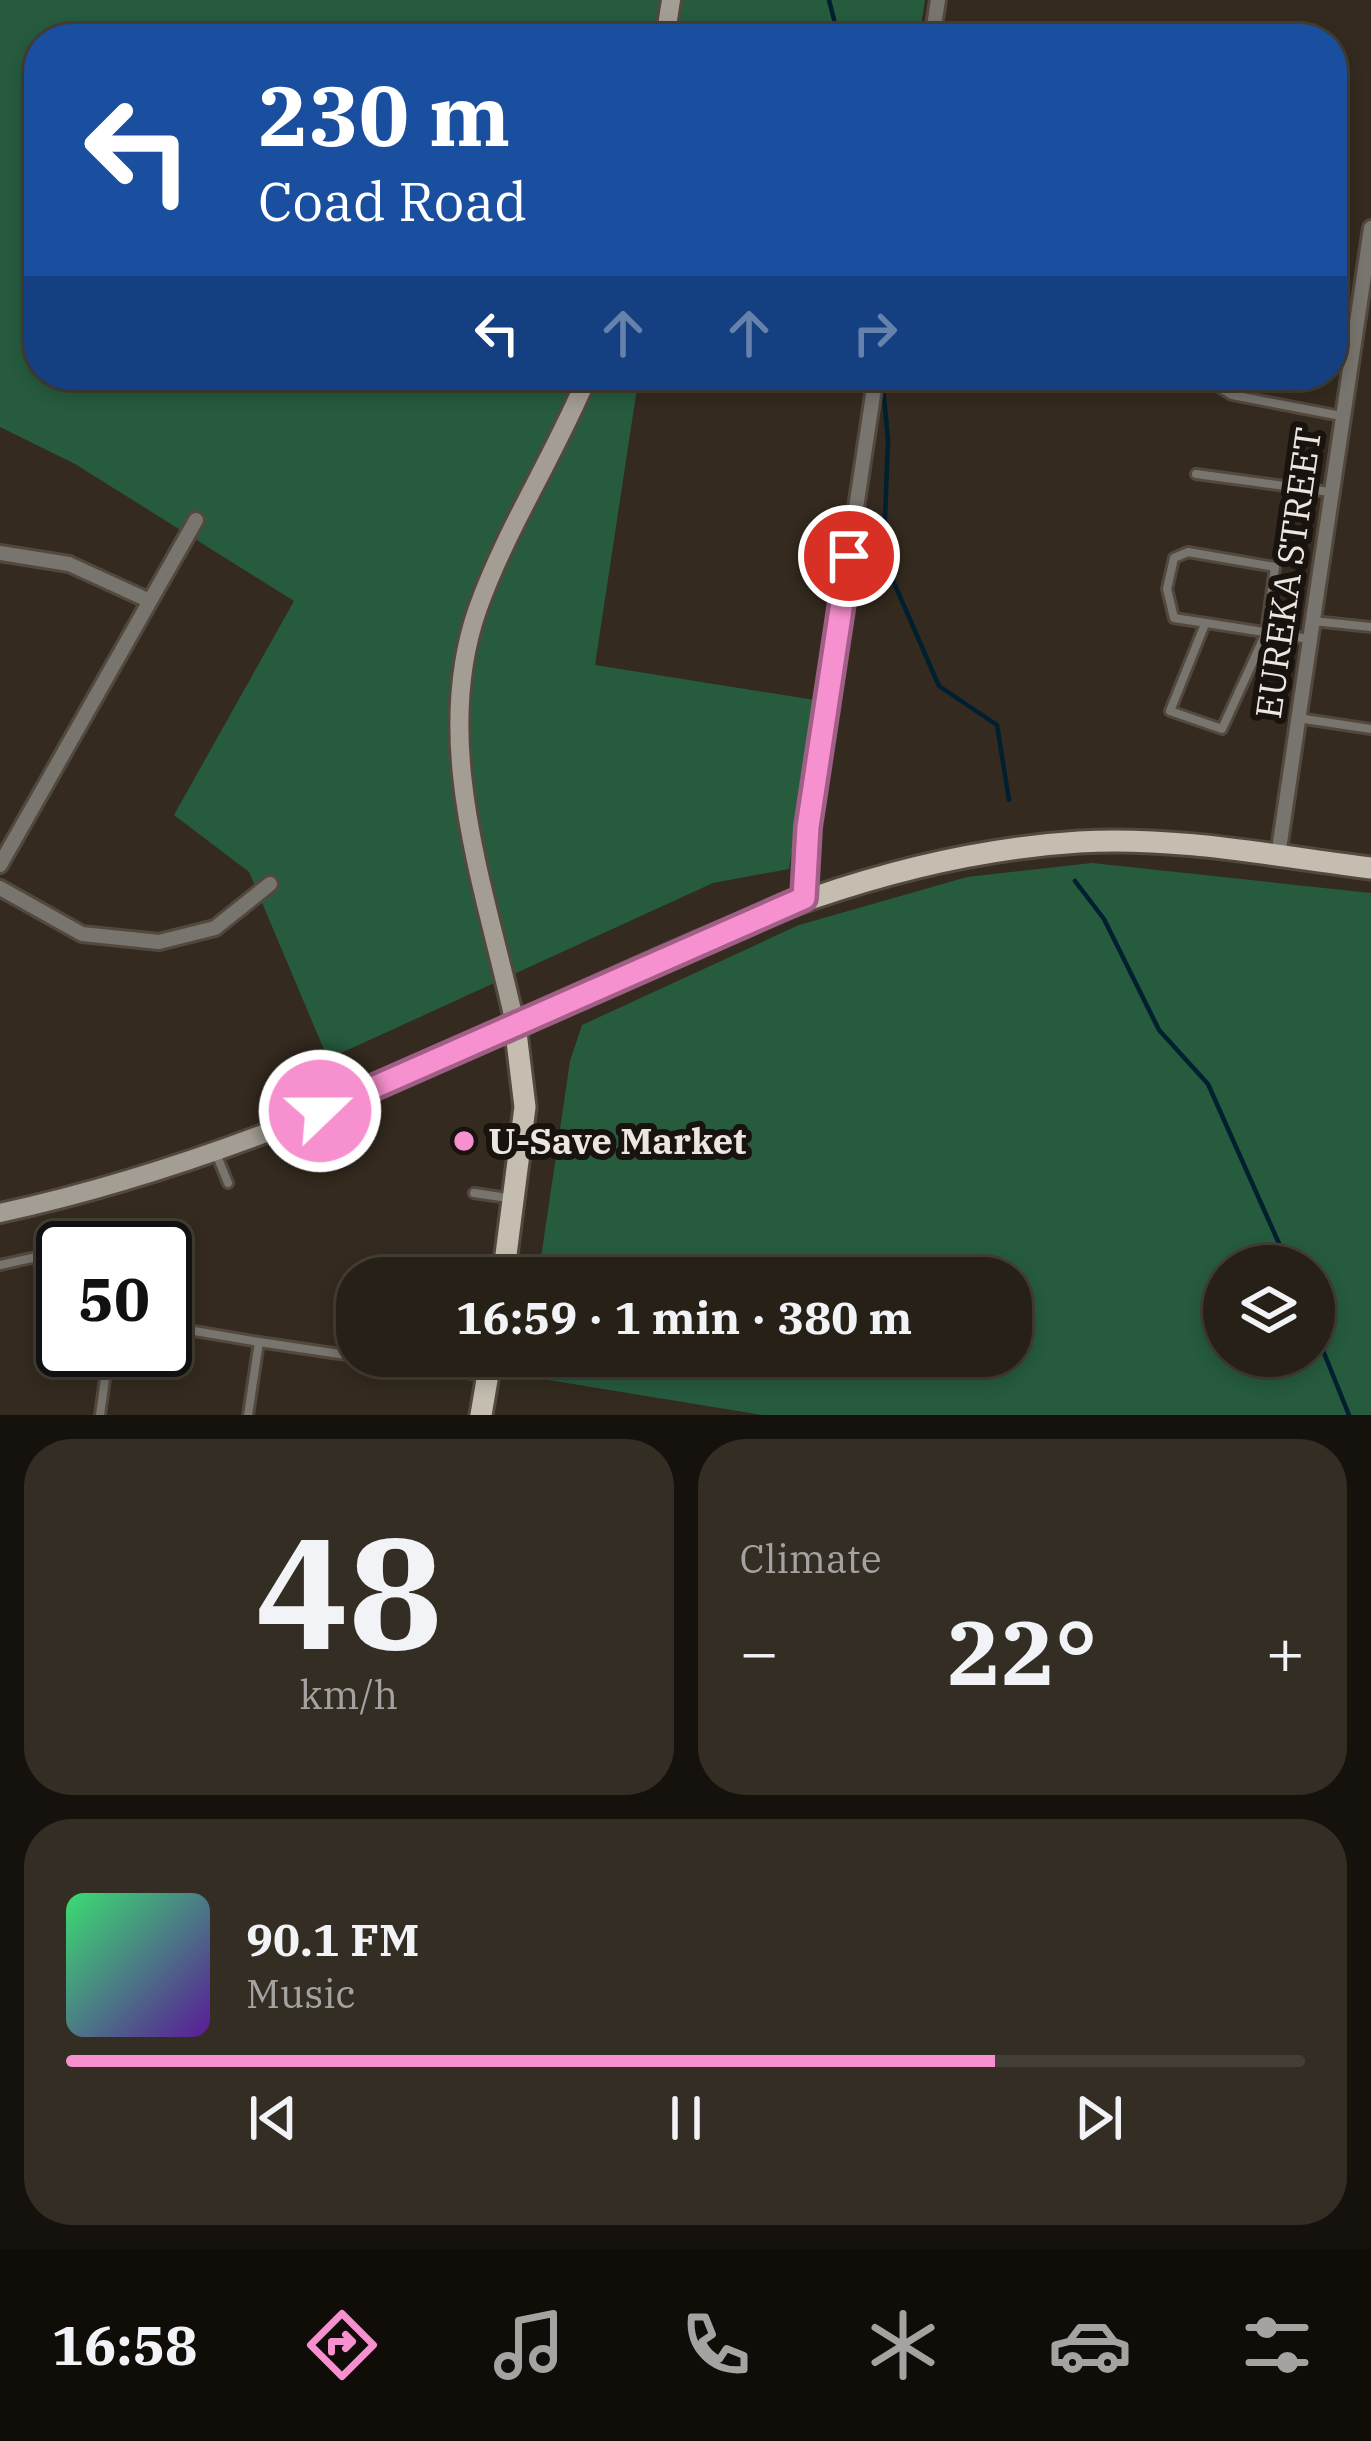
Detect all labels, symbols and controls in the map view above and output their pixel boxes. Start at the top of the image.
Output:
text: 230 m [258,60,510,169]
icon: left [60,72,216,228]
text: Coad Road [258,166,527,236]
icon: left [464,300,530,366]
icon: ahead [590,300,656,366]
icon: ahead [716,300,782,366]
icon: right [842,300,908,366]
street label: EUREKA STREET [1244,424,1331,721]
pin [798,505,900,607]
icon: arrive [816,523,882,589]
position arrow [257,1048,383,1174]
place label: U-Save Market [488,1117,746,1164]
marker: U-Save Market [451,1128,477,1154]
speed limit sign: 50 [36,1221,192,1377]
map controls [1203,1245,1335,1377]
button: layers [1203,1245,1335,1377]
text: 16:59 · 1 min · 380 m [456,1288,912,1346]
text: 48 [255,1489,442,1692]
text: Climate [740,1533,882,1584]
text: 22° [947,1593,1097,1710]
text: − [740,1608,779,1694]
text: + [1265,1608,1305,1694]
text: km/h [299,1669,398,1720]
text: 90.1 FM [246,1910,419,1968]
text: Music [246,1968,356,2019]
icon: previous [240,2085,306,2151]
icon: pause [653,2085,719,2151]
icon: next [1066,2085,1132,2151]
icon: directions [300,2303,384,2387]
icon: music [487,2303,571,2387]
icon: phone [674,2303,758,2387]
icon: climate [861,2303,945,2387]
icon: car [1048,2303,1132,2387]
icon: filters [1235,2303,1319,2387]
text: 16:58 [52,2310,197,2380]

